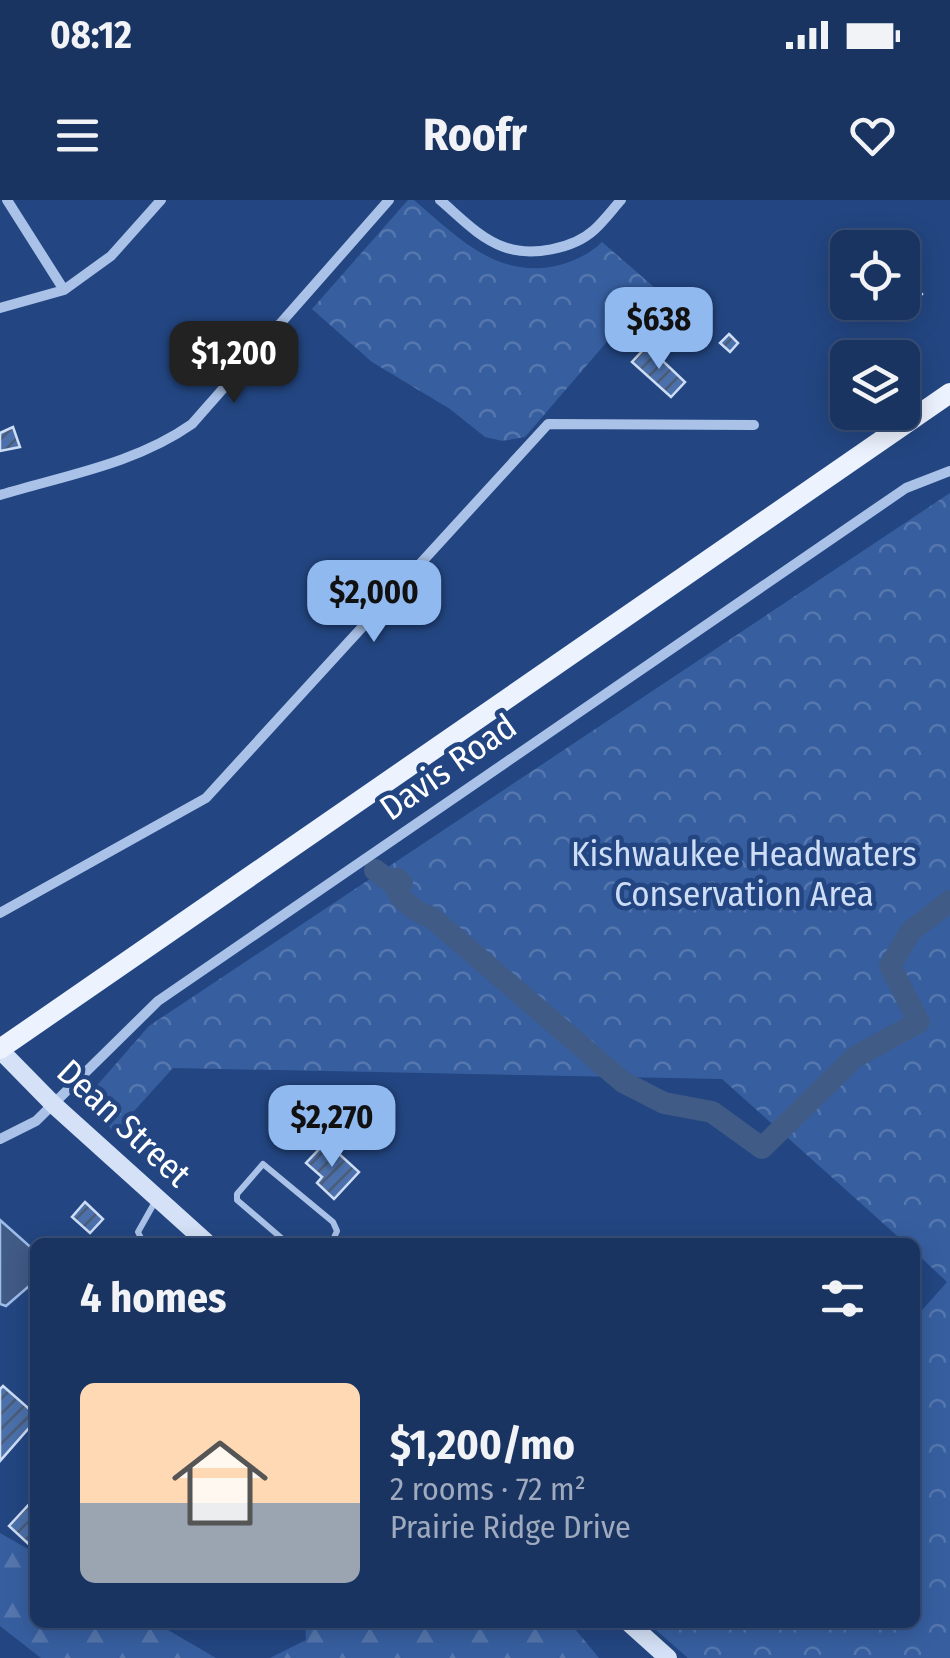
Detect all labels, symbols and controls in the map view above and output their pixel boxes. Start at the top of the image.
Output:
text: 08:12 [50,12,132,58]
icon: menu [50,108,105,163]
text: Roofr [423,108,527,162]
icon: heart [845,108,900,163]
map controls [830,230,920,430]
button: locate [830,230,920,320]
pin: $638 [600,287,718,372]
text: $638 [627,300,691,338]
pin: $1,200 [153,321,315,406]
text: $1,200 [191,334,277,372]
button: layers [830,340,920,430]
pin: $2,000 [293,560,455,645]
text: $2,000 [329,573,419,611]
street label: Davis Road [372,705,524,829]
park label: Kishwaukee Headwaters Conservation Area [571,833,917,915]
street label: Dean Street [49,1051,200,1196]
pin: $2,270 [251,1085,413,1170]
text: $2,270 [290,1098,374,1136]
icon: filters [815,1271,870,1326]
text: 4 homes [80,1273,227,1323]
text: $1,200/mo [390,1420,575,1470]
icon: home [160,1423,280,1543]
text: 2 rooms · 72 m² [390,1470,586,1508]
text: Prairie Ridge Drive [390,1508,631,1546]

